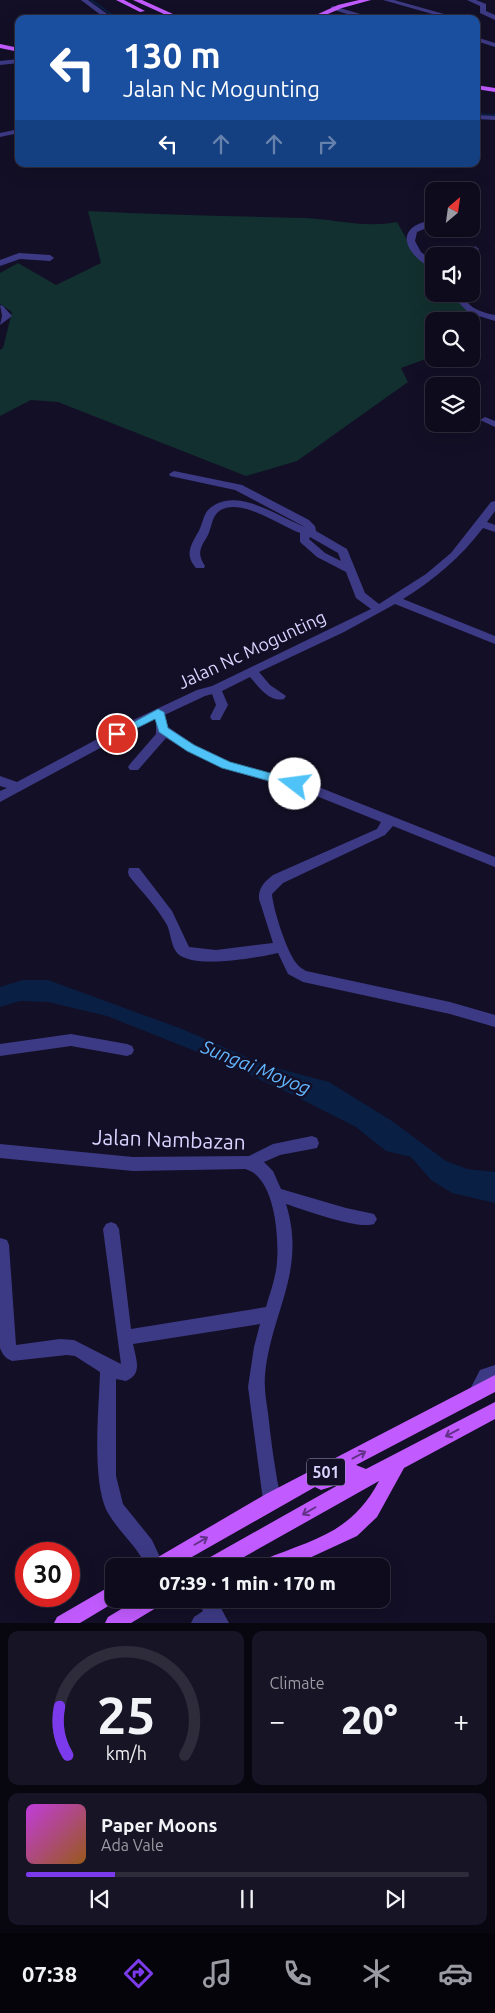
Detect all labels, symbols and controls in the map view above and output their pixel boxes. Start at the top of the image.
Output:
icon: left [40,35,105,100]
text: 130 m [123,35,221,75]
text: Jalan Nc Mogunting [123,76,320,101]
icon: left [154,130,182,158]
icon: ahead [207,130,235,158]
icon: ahead [260,130,288,158]
icon: right [313,130,341,158]
north arrow [425,182,480,238]
map controls [425,182,480,432]
button: sound [425,247,480,302]
button: search [425,312,480,367]
button: layers [425,377,480,432]
street label: Jalan Nc Mogunting [174,606,329,692]
pin [96,713,138,755]
icon: arrive [103,720,131,748]
position arrow [268,757,320,809]
water label: Sungai Moyog [197,1035,314,1099]
street label: Jalan Nambazan [92,1124,246,1154]
one-way arrow [445,1429,460,1438]
one-way arrow [351,1450,366,1460]
road number: 501 [307,1458,345,1485]
one-way arrow [302,1506,317,1516]
one-way arrow [193,1536,207,1546]
speed limit sign: 30 [15,1542,80,1607]
text: 07:39 · 1 min · 170 m [159,1572,336,1594]
text: Climate [270,1674,325,1692]
text: 25 [96,1686,155,1744]
text: 20° [341,1699,398,1741]
text: − [270,1705,285,1736]
text: + [453,1705,469,1736]
text: km/h [105,1743,146,1763]
text: Paper Moons [101,1814,218,1836]
text: Ada Vale [101,1836,164,1854]
icon: previous [86,1885,114,1913]
icon: pause [233,1885,261,1913]
icon: next [381,1885,409,1913]
icon: directions [121,1956,156,1991]
icon: music [200,1956,235,1991]
icon: phone [280,1956,315,1991]
icon: climate [359,1956,394,1991]
icon: car [438,1956,473,1991]
text: 07:38 [22,1961,77,1986]

